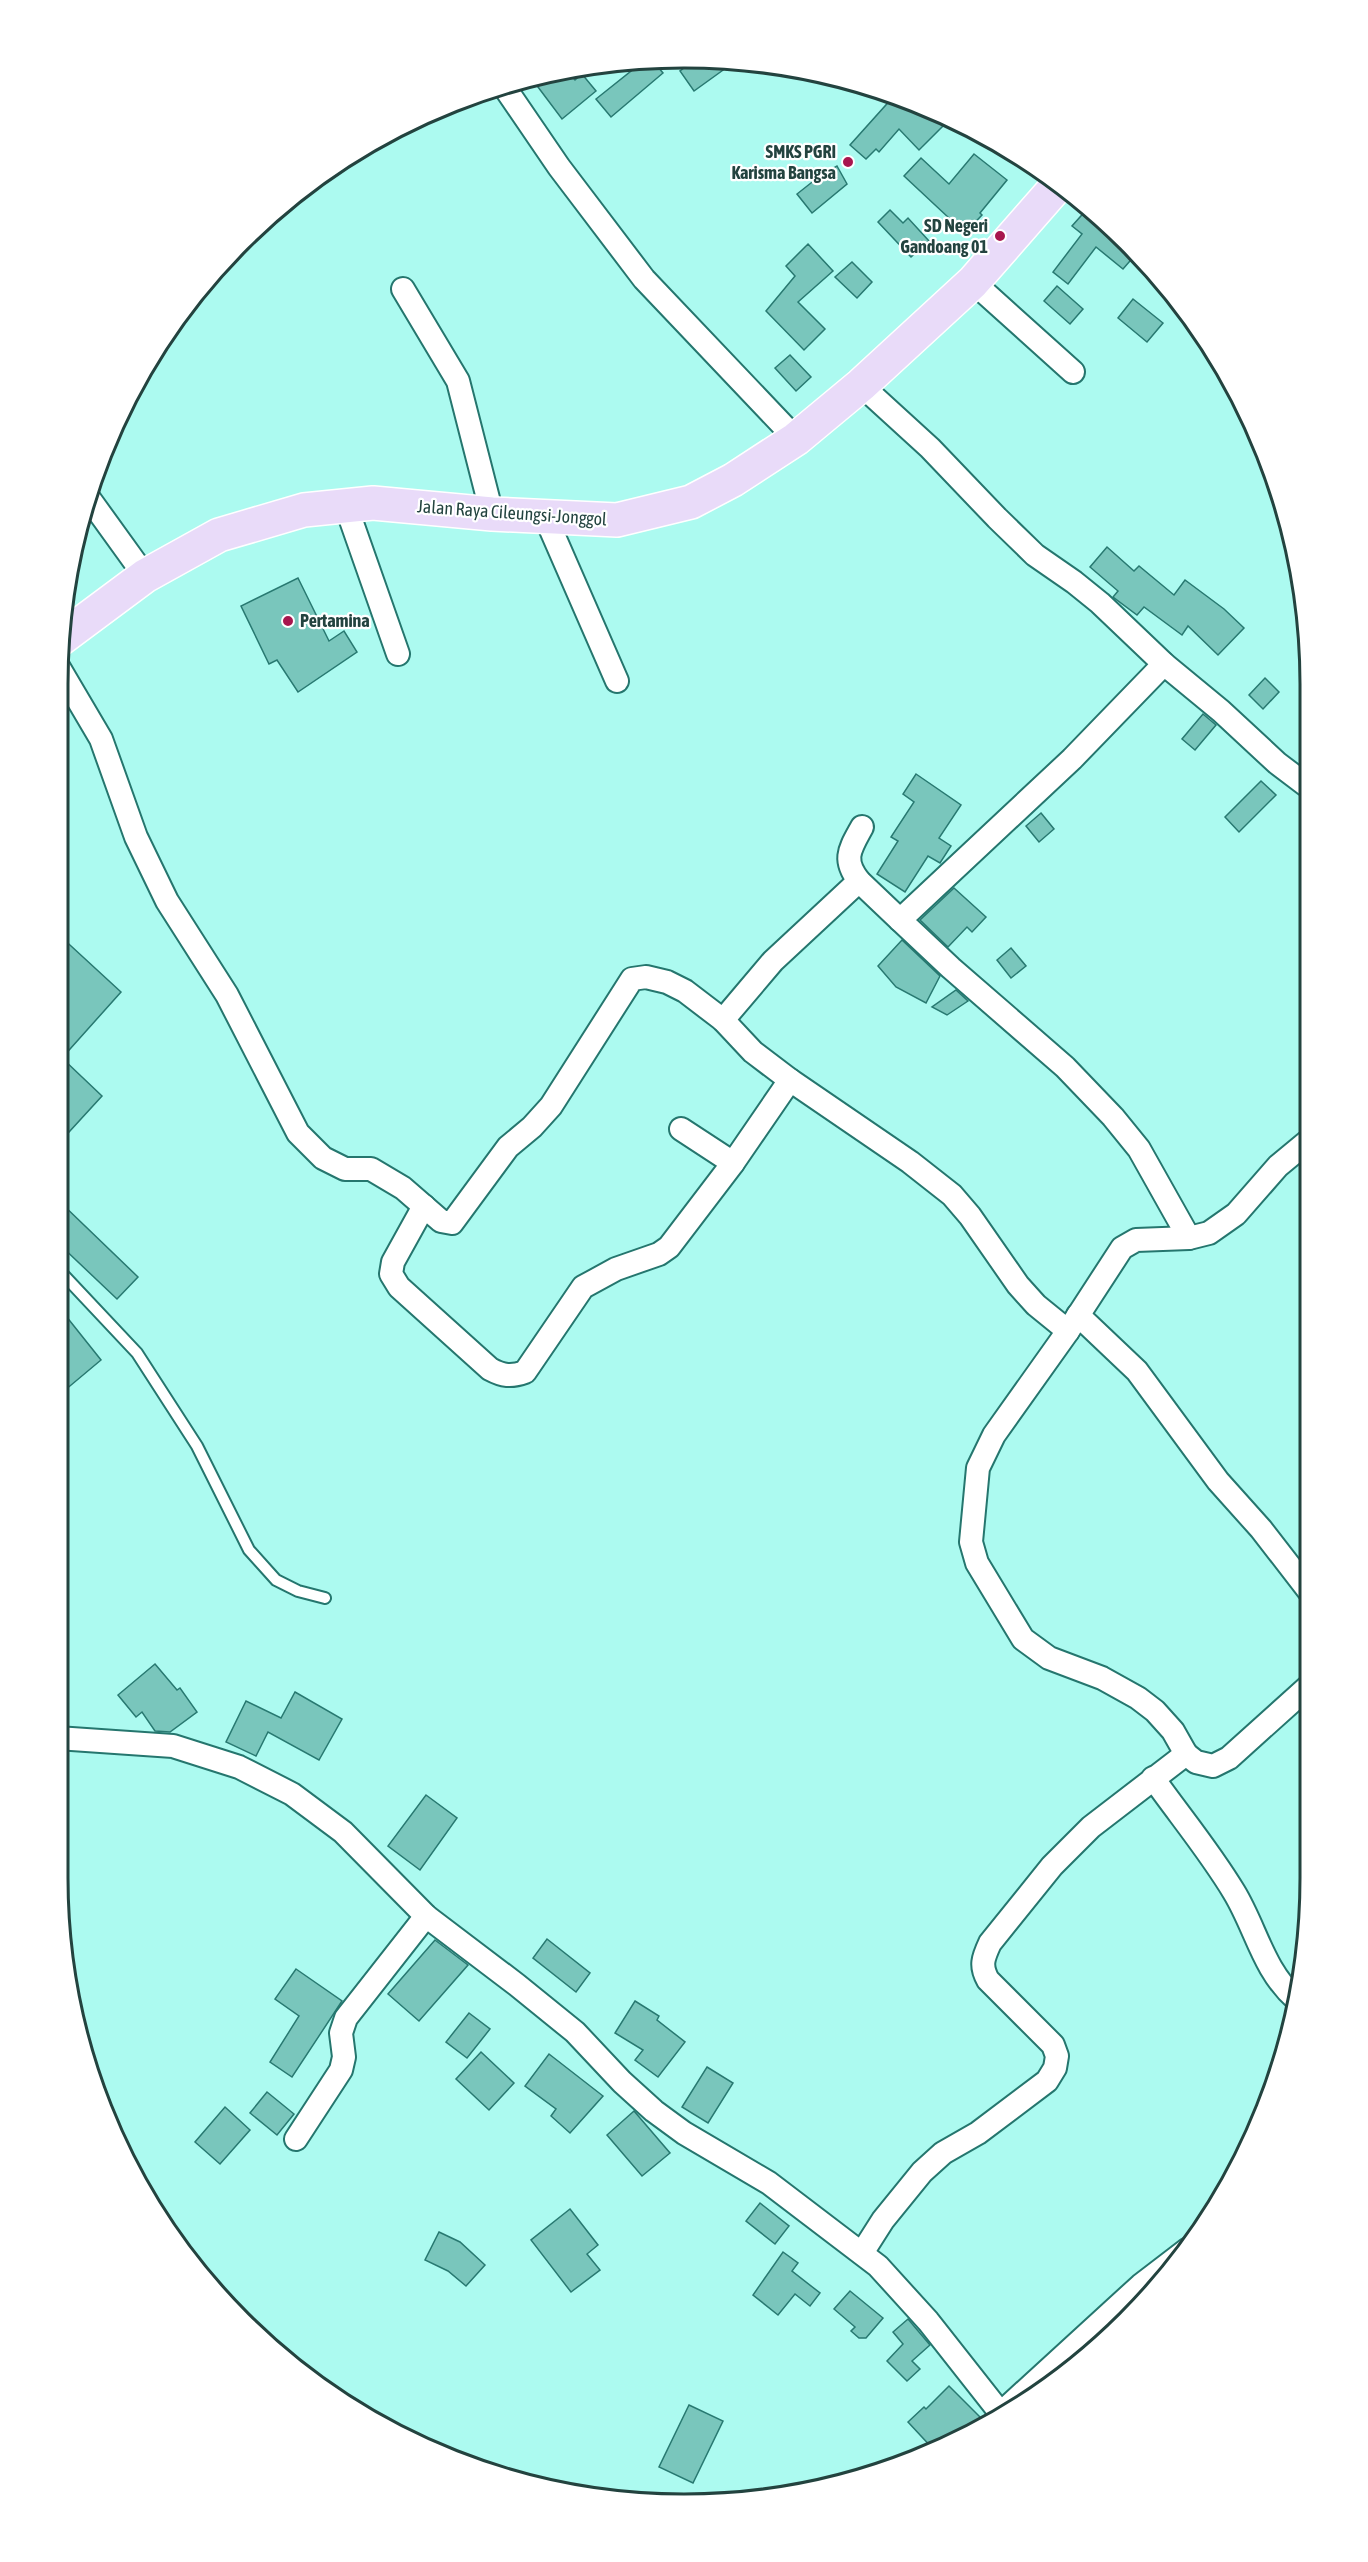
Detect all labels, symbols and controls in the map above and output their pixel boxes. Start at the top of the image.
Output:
place label: SMKS PGRI Karisma Bangsa [731,141,836,183]
marker: SMKS PGRI Karisma Bangsa [841,155,855,169]
place label: SD Negeri Gandoang 01 [900,215,988,257]
marker: SD Negeri Gandoang 01 [993,229,1007,243]
street label: Jalan Raya Cileungsi-Jonggol [417,495,608,530]
place label: Pertamina [300,610,370,631]
marker: Pertamina [281,614,295,628]

